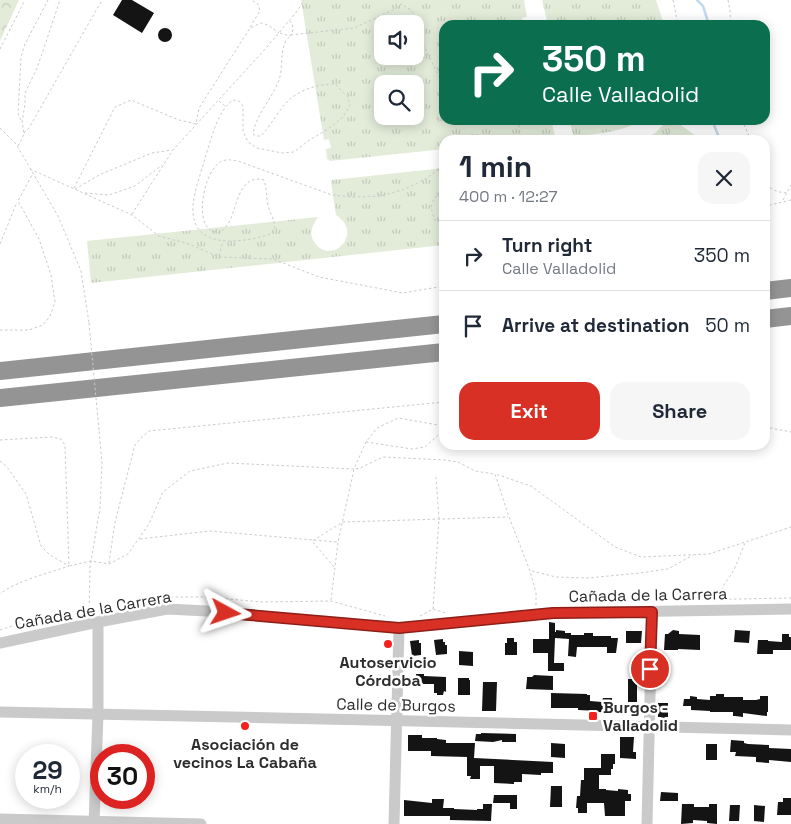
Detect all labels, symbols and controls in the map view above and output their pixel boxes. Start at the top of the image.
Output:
map controls [374,15,424,125]
button: sound [374,15,424,65]
text: 350 m [542,37,646,81]
icon: right [459,40,524,105]
button: search [374,75,424,125]
text: Calle Valladolid [542,80,699,108]
text: 1 min [459,147,532,186]
button: close [698,152,750,204]
text: 400 m · 12:27 [459,186,558,207]
text: Turn right [502,233,592,258]
icon: right [459,242,487,270]
text: 350 m [694,243,750,268]
text: Calle Valladolid [502,258,616,279]
icon: arrive [459,312,487,340]
text: Arrive at destination [502,313,690,338]
text: 50 m [705,313,750,338]
button: Exit [459,382,600,440]
button: Share [610,382,750,440]
street label: Cañada de la Carrera [568,583,728,607]
street label: Cañada de la Carrera [13,586,173,634]
position arrow [199,586,251,638]
marker: Autoservicio Córdoba [382,638,394,650]
pin [629,648,671,690]
place label: Autoservicio Córdoba [339,652,437,691]
icon: arrive [636,655,664,683]
street label: Calle de Burgos [336,693,456,717]
place label: Burgos - Valladolid [603,697,678,736]
marker: Burgos - Valladolid [587,710,599,722]
marker: Asociación de vecinos La Cabaña [239,720,251,732]
place label: Asociación de vecinos La Cabaña [173,734,317,773]
speed limit sign: 30 [90,744,155,809]
text: 29 [32,754,63,786]
text: km/h [33,781,62,797]

